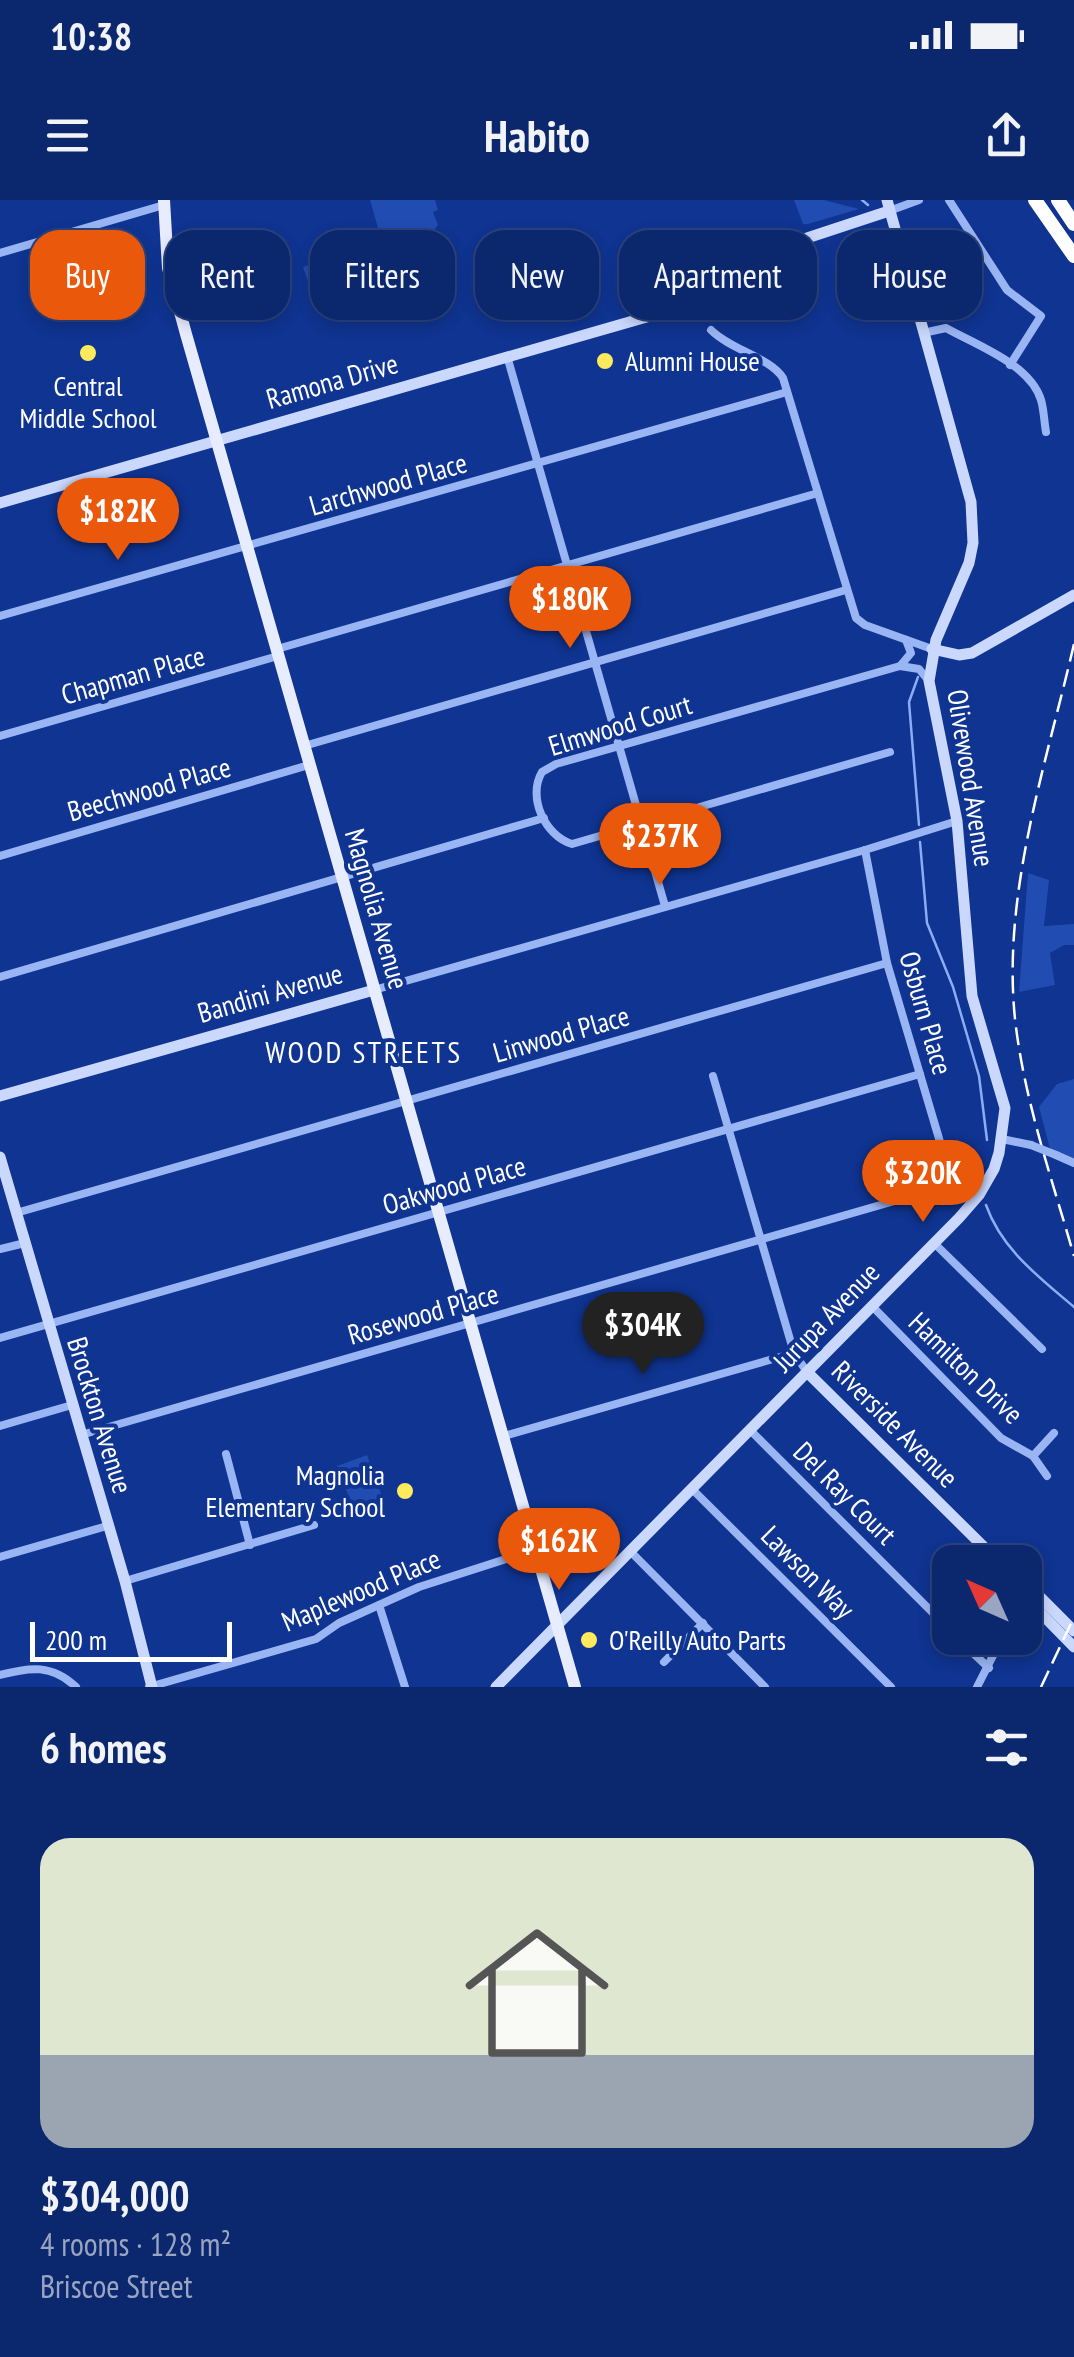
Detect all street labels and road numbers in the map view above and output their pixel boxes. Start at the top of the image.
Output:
street label: Ramona Drive [262,344,402,417]
street label: Larchwood Place [305,443,471,524]
street label: Chapman Place [57,636,209,713]
street label: Elmwood Court [544,685,696,764]
street label: Olivewood Avenue [939,687,1004,869]
street label: Beechwood Place [63,748,235,829]
street label: Magnolia Avenue [337,824,418,993]
street label: Osburn Place [891,947,962,1079]
street label: Bandini Avenue [193,954,347,1031]
street label: Linwood Place [489,996,633,1071]
street label: Oakwood Place [378,1146,530,1223]
street label: Jurupa Avenue [764,1254,887,1380]
street label: Rosewood Place [343,1274,503,1353]
street label: Hamilton Drive [901,1304,1032,1432]
street label: Brockton Avenue [59,1332,142,1498]
street label: Riverside Avenue [824,1352,967,1495]
street label: Del Ray Court [786,1433,905,1552]
street label: Lawson Way [754,1517,863,1627]
street label: Maplewood Place [276,1539,446,1640]

